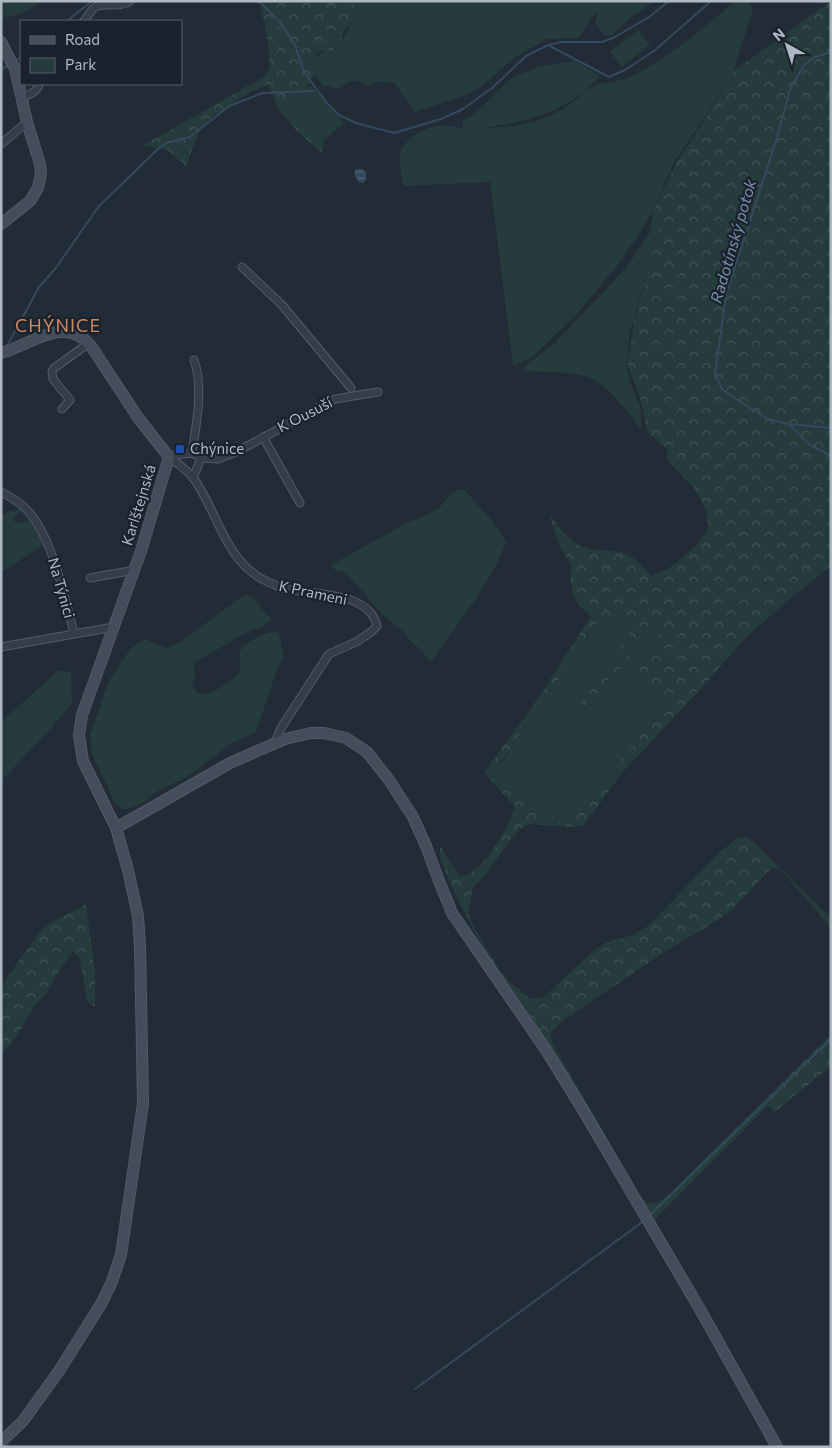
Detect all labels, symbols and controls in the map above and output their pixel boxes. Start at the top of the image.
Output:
legend [20,20,182,85]
north arrow [762,20,812,70]
text: N [769,25,788,44]
text: Road [65,30,100,48]
text: Park [65,55,96,73]
water label: Radotínský potok [706,176,759,305]
district label: CHÝNICE [15,314,101,336]
street label: K Ousuší [274,392,336,436]
place label: Chýnice [190,439,244,457]
marker: Chýnice [174,443,186,455]
street label: Karlštejnská [117,462,159,547]
street label: Na Týnici [45,555,79,620]
street label: K Prameni [277,576,349,608]

